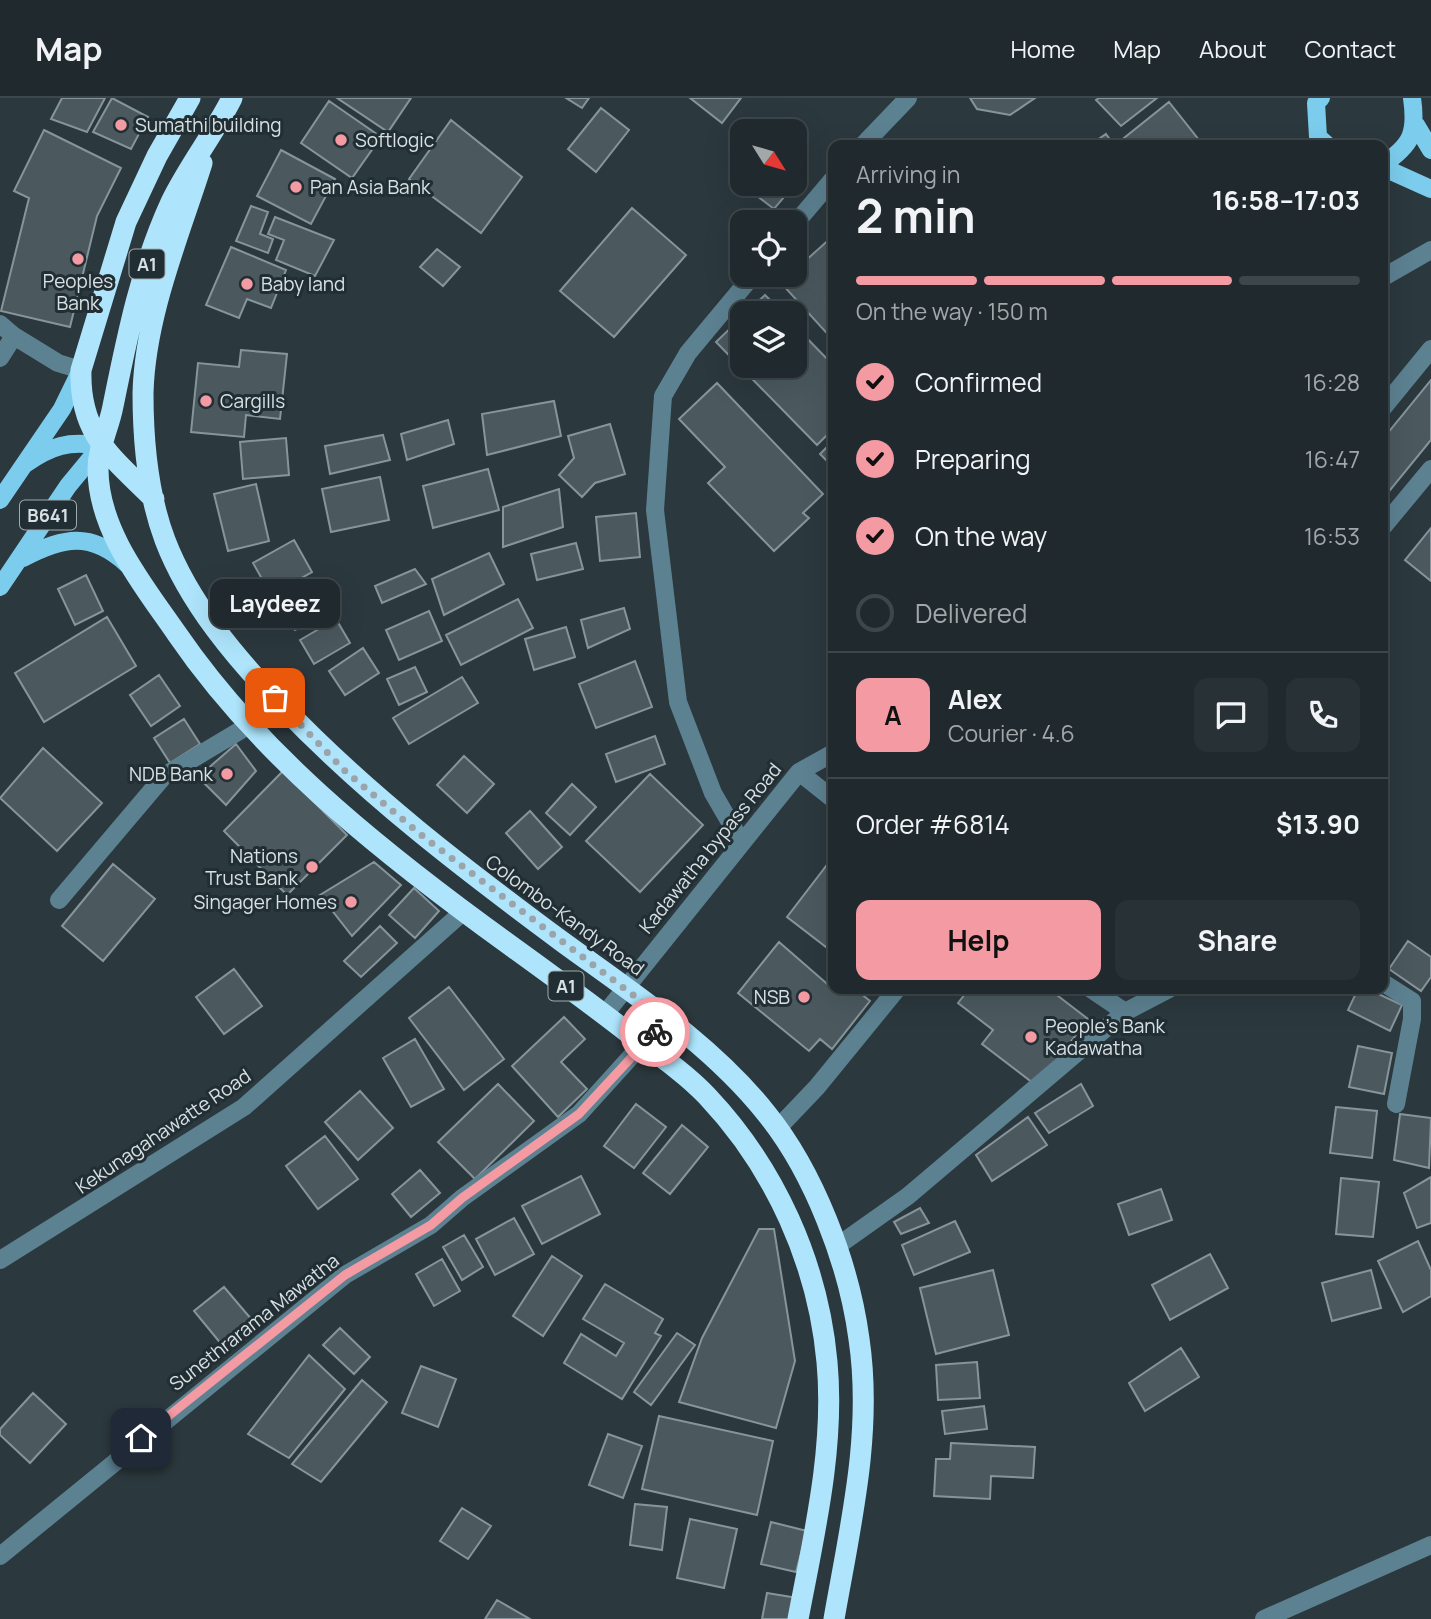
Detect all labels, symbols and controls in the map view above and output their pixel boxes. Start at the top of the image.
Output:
text: Map [35,26,103,71]
text: Home [1010,32,1075,65]
text: Map [1113,32,1161,65]
text: About [1199,32,1267,65]
text: Contact [1305,32,1396,65]
place label: Sumathi building [135,112,281,138]
marker: Sumathi building [113,117,129,133]
north arrow [730,119,807,196]
map controls [730,119,807,378]
place label: Softlogic [355,127,434,153]
marker: Softlogic [333,132,349,148]
text: Arriving in [856,158,961,190]
place label: Pan Asia Bank [310,174,431,200]
marker: Pan Asia Bank [288,179,304,195]
text: 16:58–17:03 [1212,182,1360,218]
text: 2 min [856,184,976,247]
button: locate [730,210,807,287]
road number: A1 [130,250,164,279]
marker: Peoples Bank [70,251,86,267]
place label: Peoples Bank [43,268,113,316]
place label: Baby land [261,271,345,297]
marker: Baby land [239,276,255,292]
text: On the way · 150 m [856,295,1048,327]
button: layers [730,301,807,378]
icon: check [856,363,894,401]
text: Confirmed [915,364,1042,400]
text: 16:28 [1303,366,1360,398]
place label: Cargills [220,388,285,414]
marker: Cargills [198,393,214,409]
icon: check [856,440,894,478]
text: Preparing [915,441,1031,477]
text: 16:47 [1305,443,1360,475]
road number: B641 [20,500,76,530]
icon: check [856,517,894,555]
text: On the way [915,518,1047,554]
text: 16:53 [1304,520,1360,552]
callout: Laydeez [210,579,340,628]
text: Laydeez [229,587,321,619]
text: Delivered [915,595,1027,631]
pin [245,668,305,728]
button: chat [1194,678,1268,752]
button: phone [1286,678,1360,752]
icon: bag [256,679,294,717]
text: Alex [948,681,1002,717]
text: A [884,697,902,733]
text: Courier · 4.6 [948,717,1075,749]
street label: Kadawatha bypass Road [633,757,787,939]
place label: NDB Bank [129,761,214,787]
marker: NDB Bank [219,766,235,782]
text: Order #6814 [856,806,1010,842]
text: $13.90 [1276,806,1360,842]
place label: Nations Trust Bank [205,843,299,891]
street label: Colombo-Kandy Road [480,849,650,981]
marker: Nations Trust Bank [304,859,320,875]
place label: Singager Homes [193,889,337,915]
marker: Singager Homes [343,894,359,910]
button: Help [856,900,1101,980]
button: Share [1115,900,1360,980]
road number: A1 [548,972,584,1001]
place label: NSB [754,984,790,1010]
marker: NSB [796,989,812,1005]
courier [620,997,690,1067]
icon: bike [636,1013,674,1051]
place label: People's Bank Kadawatha [1045,1013,1165,1061]
marker: People's Bank Kadawatha [1023,1029,1039,1045]
street label: Kekunagahawatte Road [70,1063,256,1199]
street label: Sunethrarama Mawatha [164,1247,344,1397]
pin [111,1408,171,1468]
icon: home [122,1419,160,1457]

